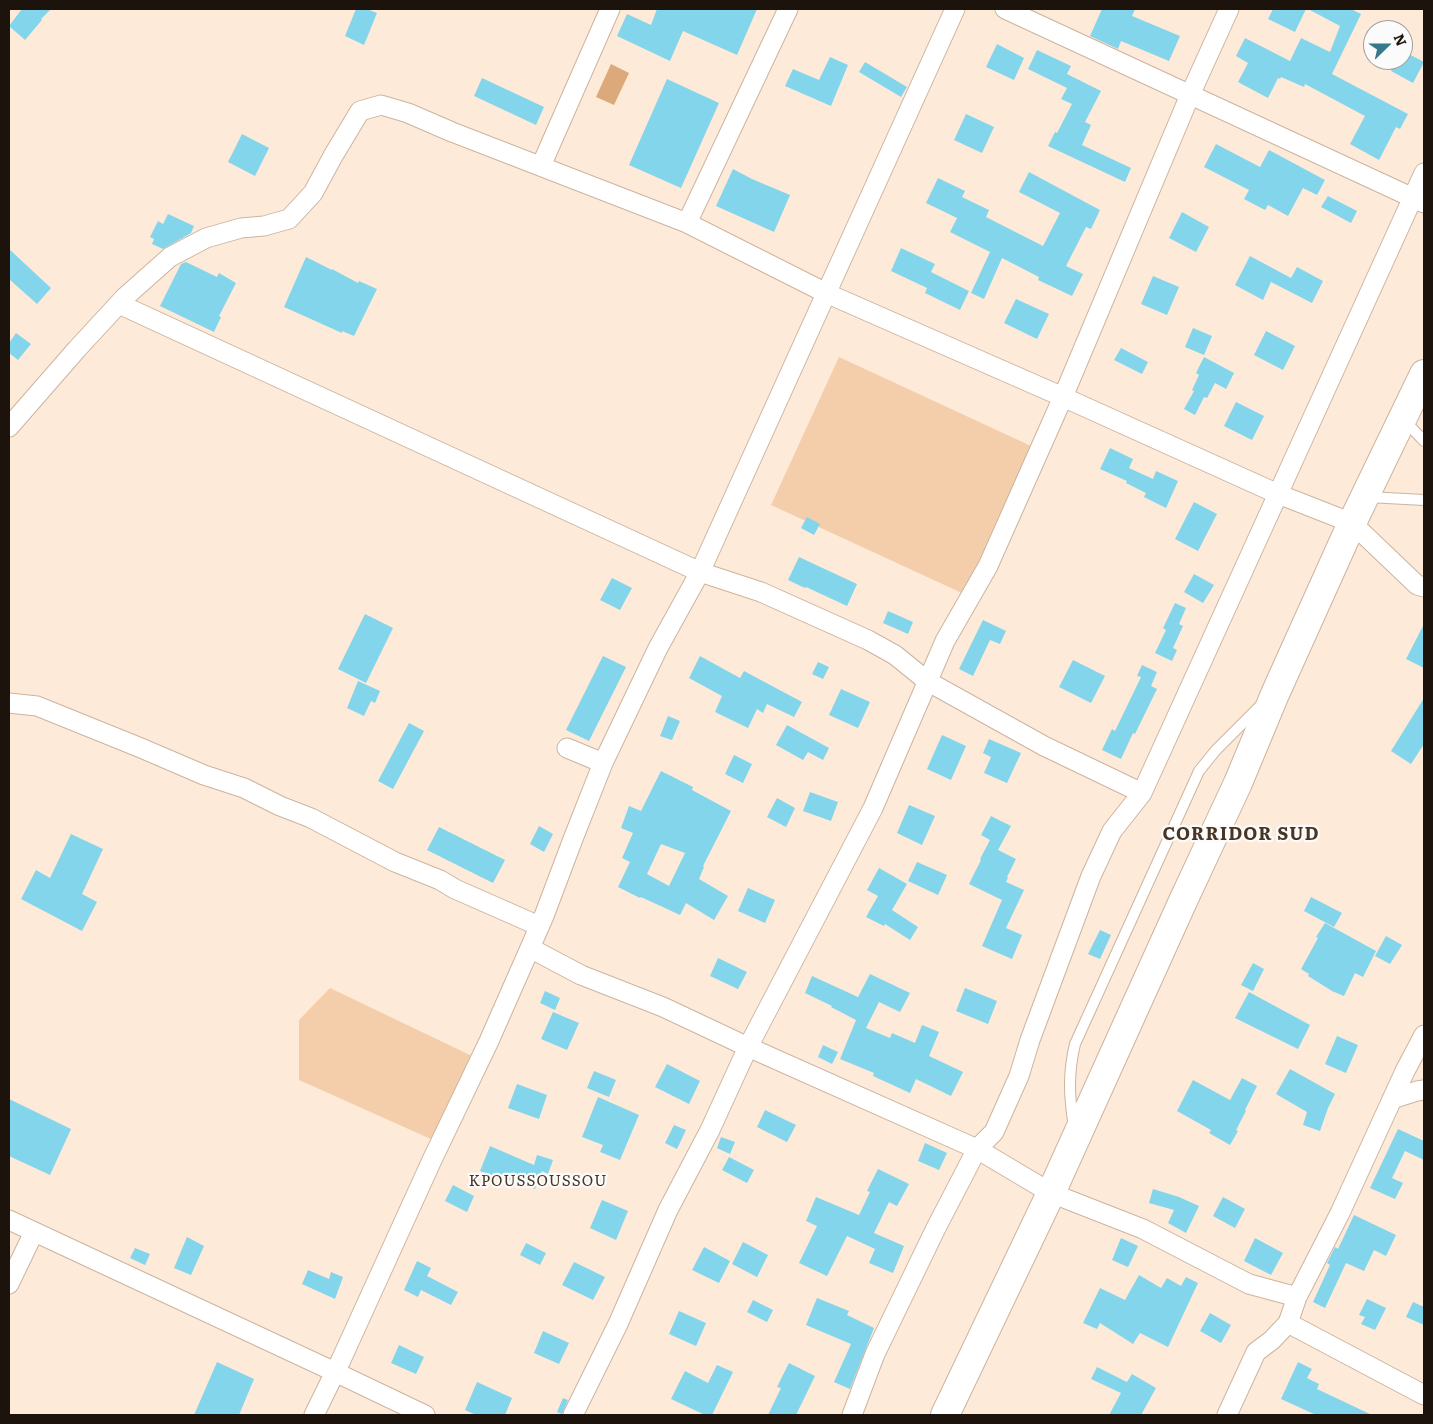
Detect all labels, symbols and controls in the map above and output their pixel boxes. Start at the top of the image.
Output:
north arrow [1363,20,1413,70]
text: N [1390,31,1412,49]
district label: CORRIDOR SUD [1161,824,1321,846]
district label: KPOUSSOUSSOU [467,1173,609,1191]

